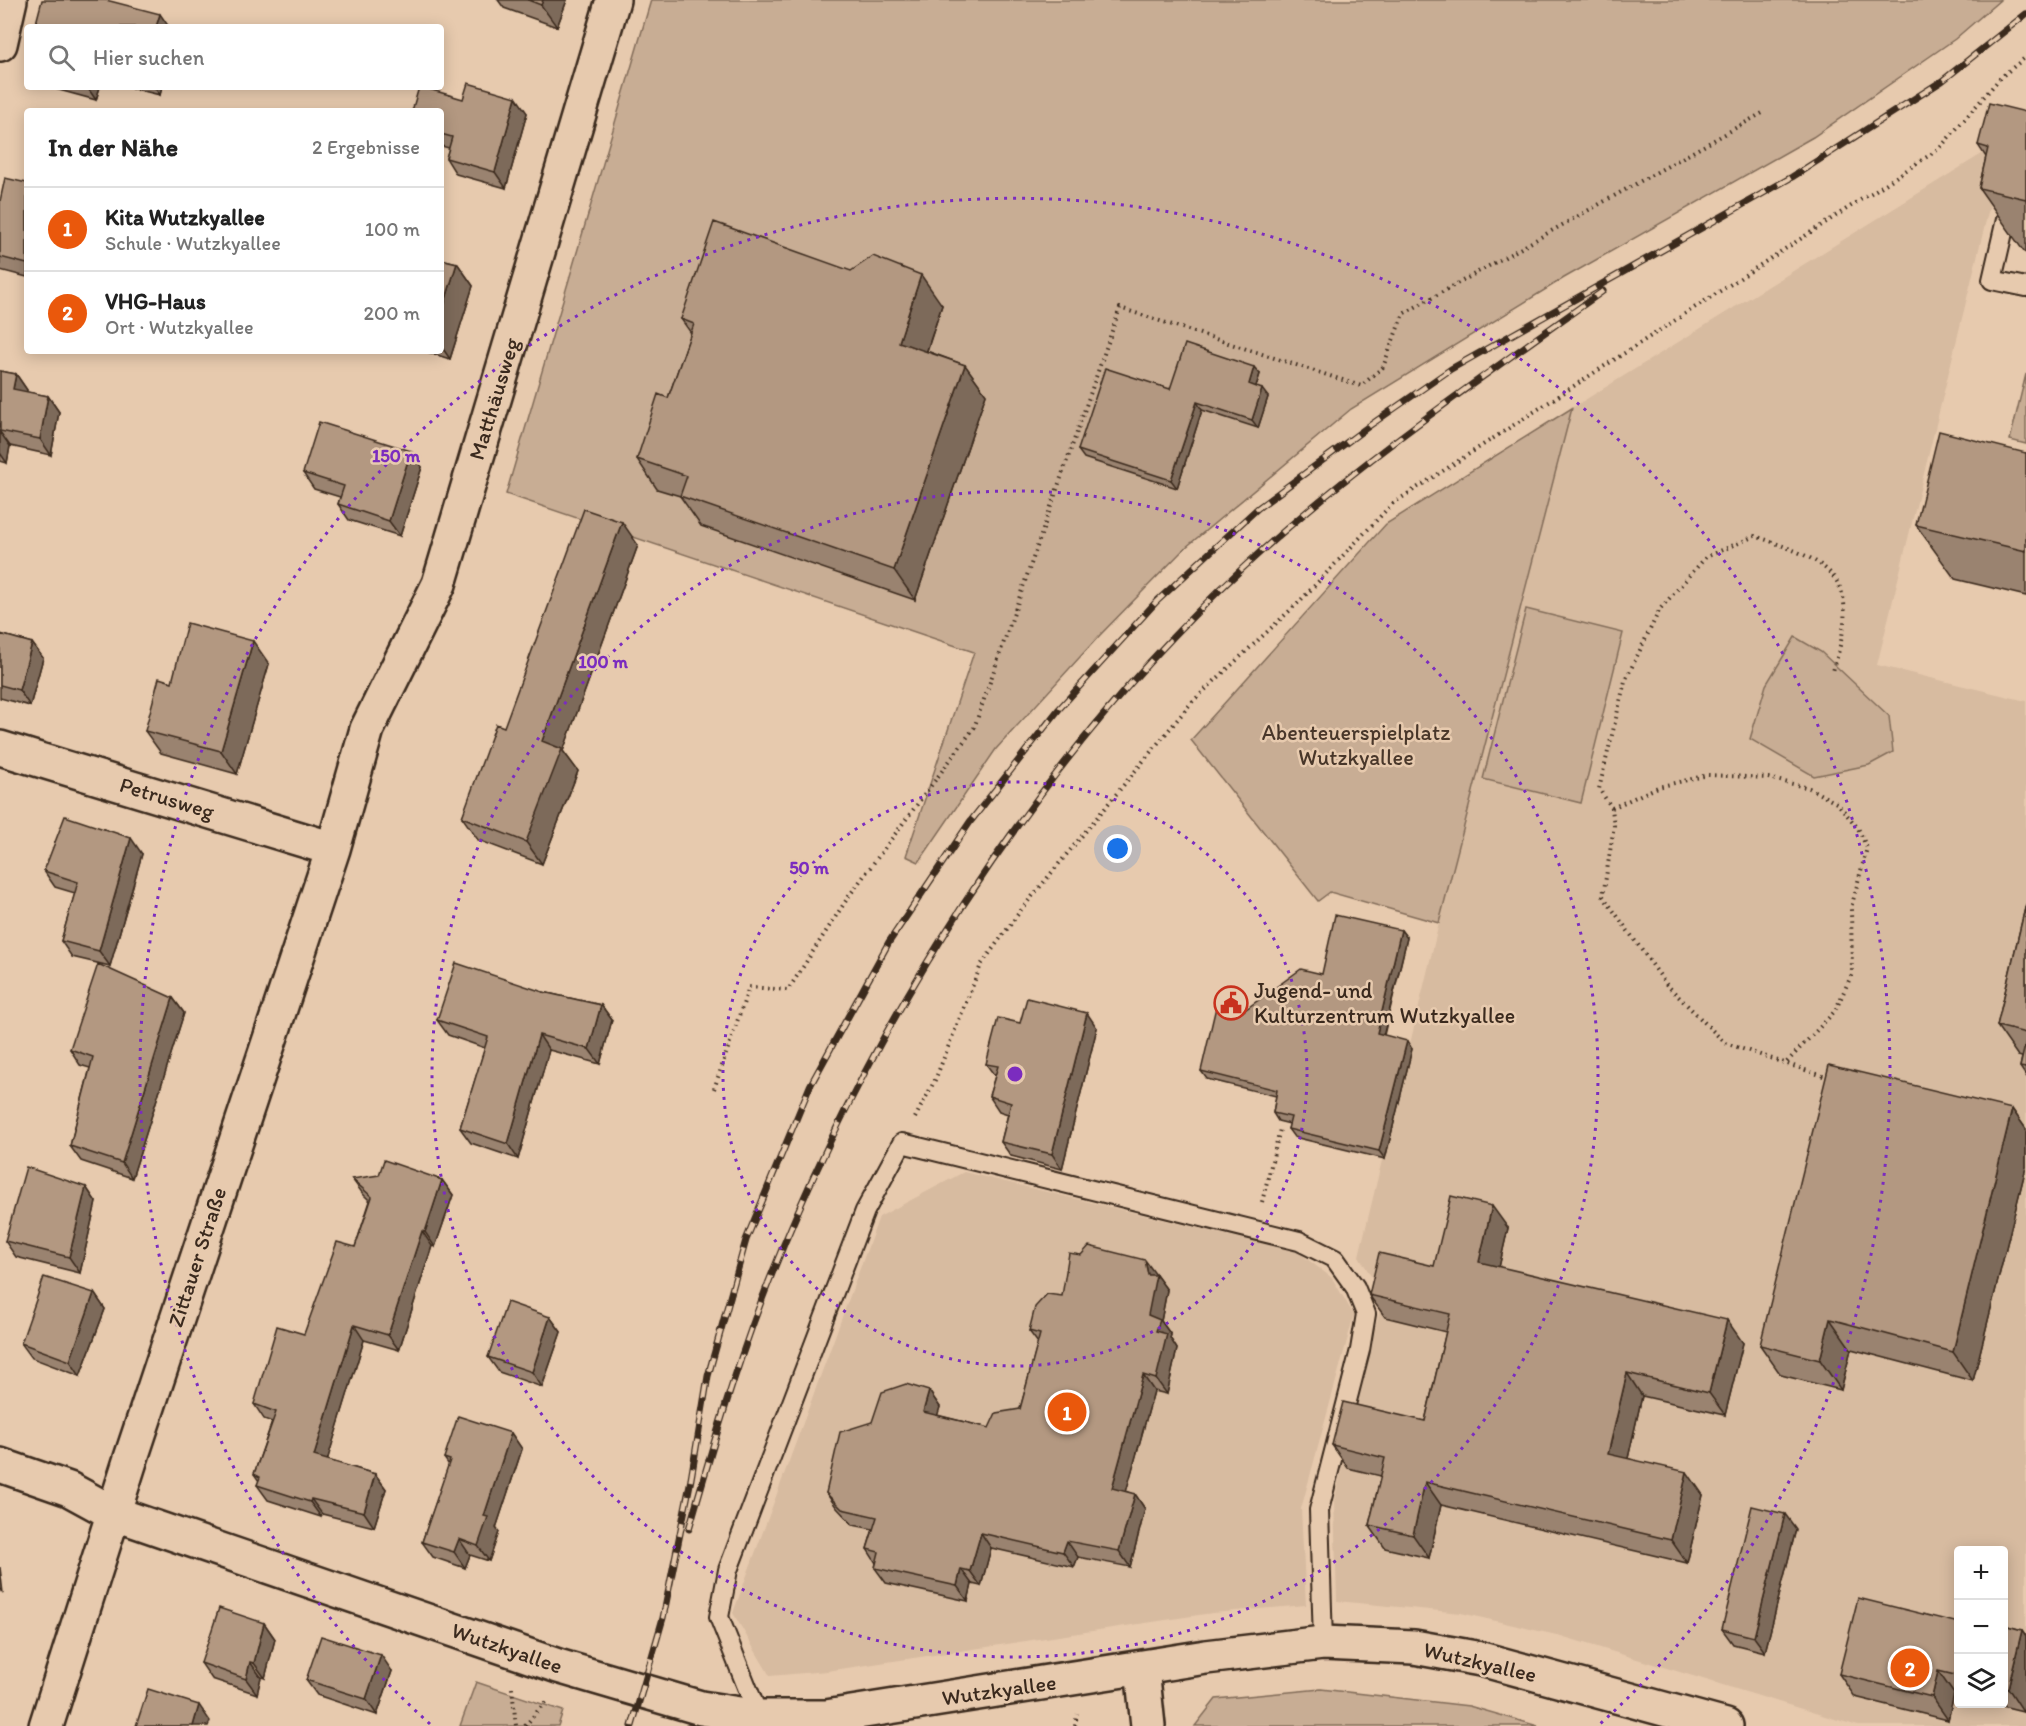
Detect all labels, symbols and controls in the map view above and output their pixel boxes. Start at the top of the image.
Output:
search box [24,24,444,90]
icon: search [45,41,78,74]
text: Hier suchen [93,44,204,71]
text: In der Nähe [48,131,178,163]
text: 2 Ergebnisse [312,135,420,159]
text: Kita Wutzkyallee [105,204,265,231]
text: 1 [63,217,72,241]
text: 100 m [365,217,420,241]
text: Schule · Wutzkyallee [105,231,281,255]
text: VHG-Haus [105,288,206,315]
text: 2 [62,301,73,325]
text: 200 m [364,301,420,325]
text: Ort · Wutzkyallee [105,315,254,339]
street label: Matthäusweg [463,334,526,463]
text: 150 m [372,445,421,467]
text: 100 m [578,651,629,673]
park label: Abenteuerspielplatz Wutzkyallee [1262,719,1450,771]
street label: Petrusweg [116,771,218,825]
your location [1103,834,1132,863]
text: 50 m [789,857,830,879]
place label: Jugend- und Kulturzentrum Wutzkyallee [1254,977,1515,1029]
public building icon: Jugend- und Kulturzentrum Wutzkyallee [1213,985,1249,1021]
centre of rings [1005,1064,1025,1084]
street label: Zittauer Straße [162,1184,232,1330]
pin: 1 [1048,1390,1086,1434]
map controls [1954,1546,2008,1708]
button: + [1954,1546,2008,1600]
button: − [1954,1600,2008,1654]
street label: Wutzkyallee [448,1616,566,1680]
street label: Wutzkyallee [1421,1636,1539,1688]
pin: 2 [1890,1646,1930,1690]
button: layers [1954,1654,2008,1708]
street label: Wutzkyallee [940,1669,1058,1711]

